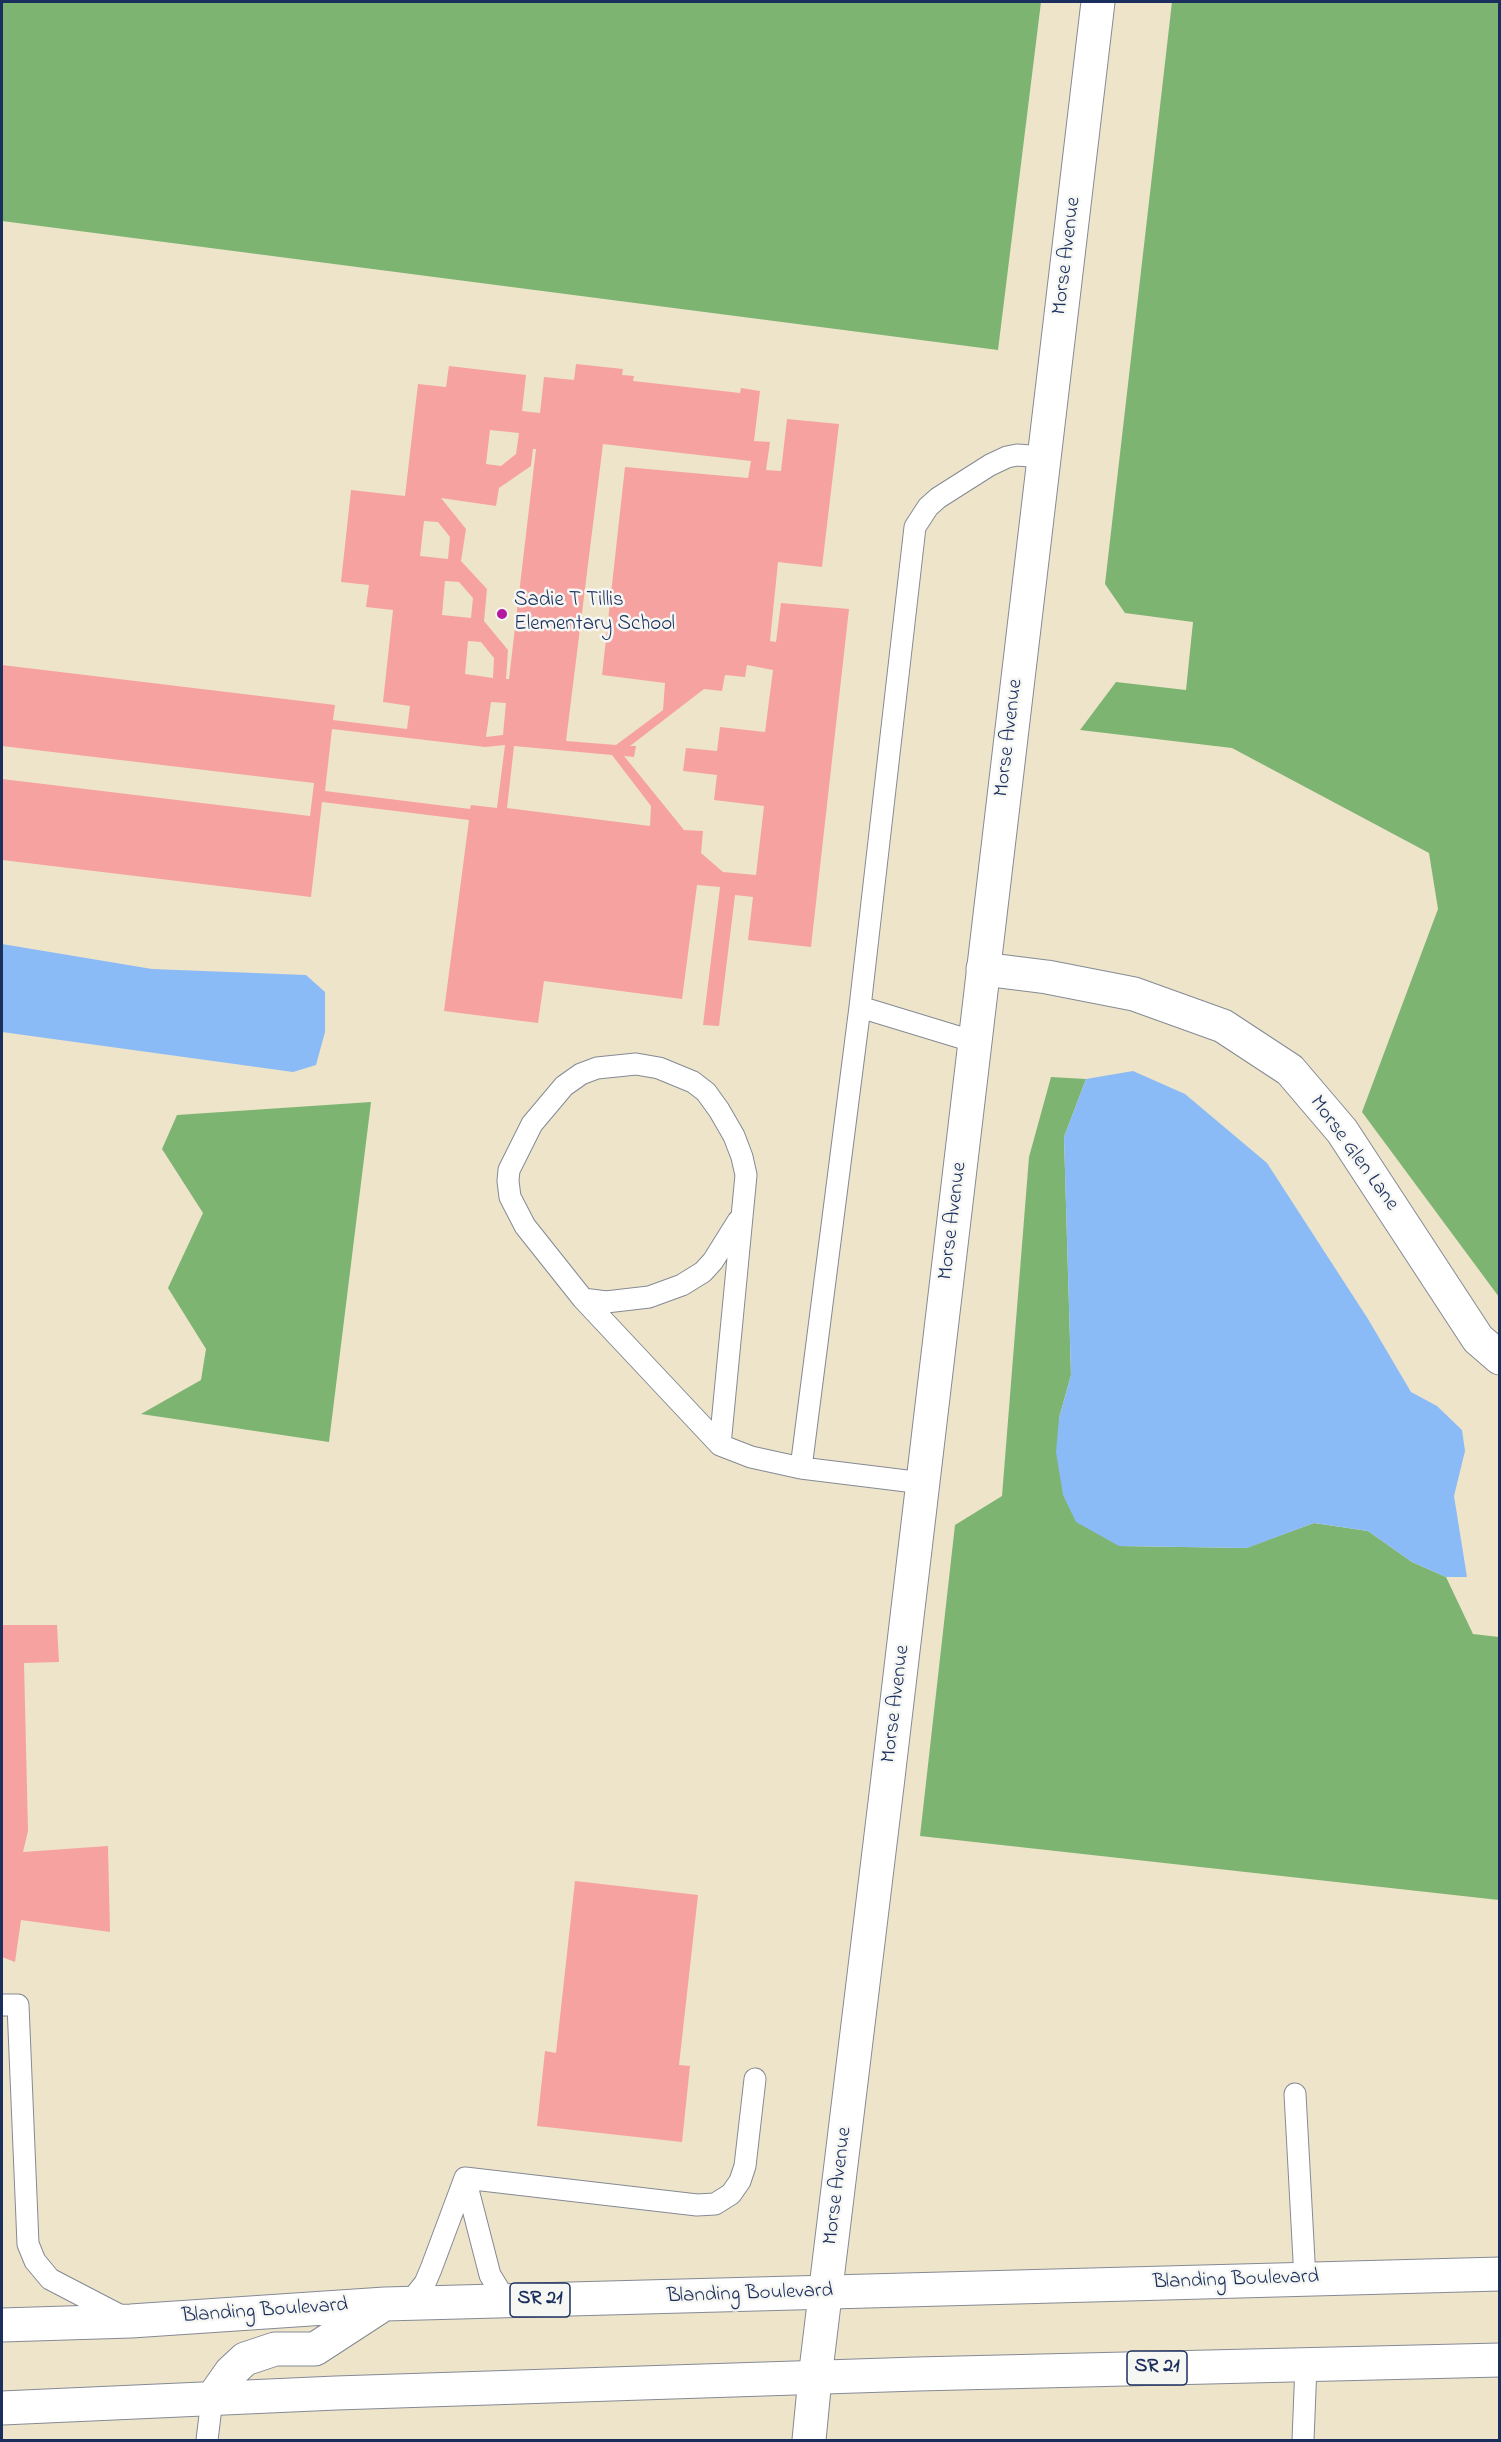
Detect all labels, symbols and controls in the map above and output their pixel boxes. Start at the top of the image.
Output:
street label: Morse Avenue [1048,196,1088,316]
place label: Sadie T Tillis Elementary School [514,589,675,639]
marker: Sadie T Tillis Elementary School [495,607,509,621]
street label: Morse Avenue [990,678,1030,798]
street label: Morse Glen Lane [1303,1092,1403,1216]
street label: Morse Avenue [934,1161,974,1281]
street label: Morse Avenue [877,1644,917,1764]
street label: Morse Avenue [819,2126,859,2246]
street label: Blanding Boulevard [1152,2266,1320,2296]
street label: Blanding Boulevard [666,2280,834,2310]
road number: SR 21 [510,2283,570,2317]
street label: Blanding Boulevard [181,2294,349,2330]
road number: SR 21 [1127,2351,1187,2385]

